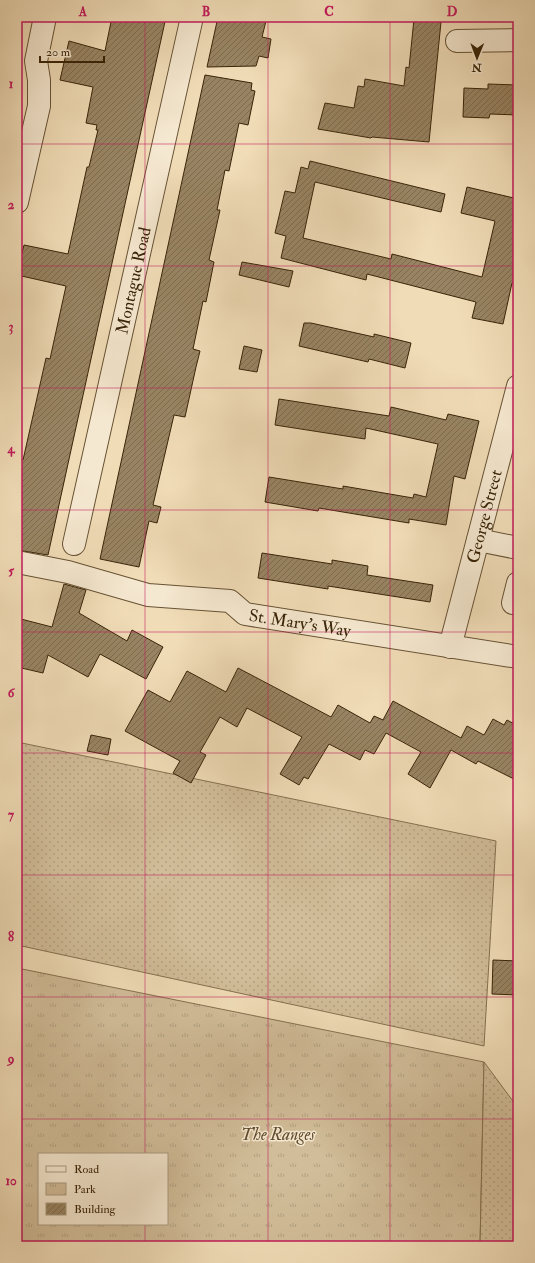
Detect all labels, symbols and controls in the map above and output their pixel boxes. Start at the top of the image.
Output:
text: A [78,4,88,20]
text: B [202,4,210,20]
text: C [324,4,334,20]
text: D [447,4,458,20]
scale bar [40,38,104,64]
north arrow [457,38,497,78]
text: 20 m [46,45,71,60]
text: N [471,61,483,74]
text: 1 [9,76,14,92]
text: 2 [8,197,15,213]
street label: Montague Road [111,224,156,336]
text: 3 [9,319,14,335]
text: 4 [6,441,15,457]
street label: George Street [462,467,507,566]
text: 5 [8,563,14,579]
street label: St. Mary's Way [247,605,353,643]
text: 6 [8,685,16,701]
text: 7 [8,807,15,823]
text: 8 [8,929,14,945]
text: 9 [6,1051,15,1067]
park label: The Ranges [241,1124,315,1145]
legend [38,1153,168,1225]
text: Road [74,1162,99,1177]
text: 10 [5,1173,17,1189]
text: Park [74,1182,96,1197]
text: Building [74,1202,117,1217]

